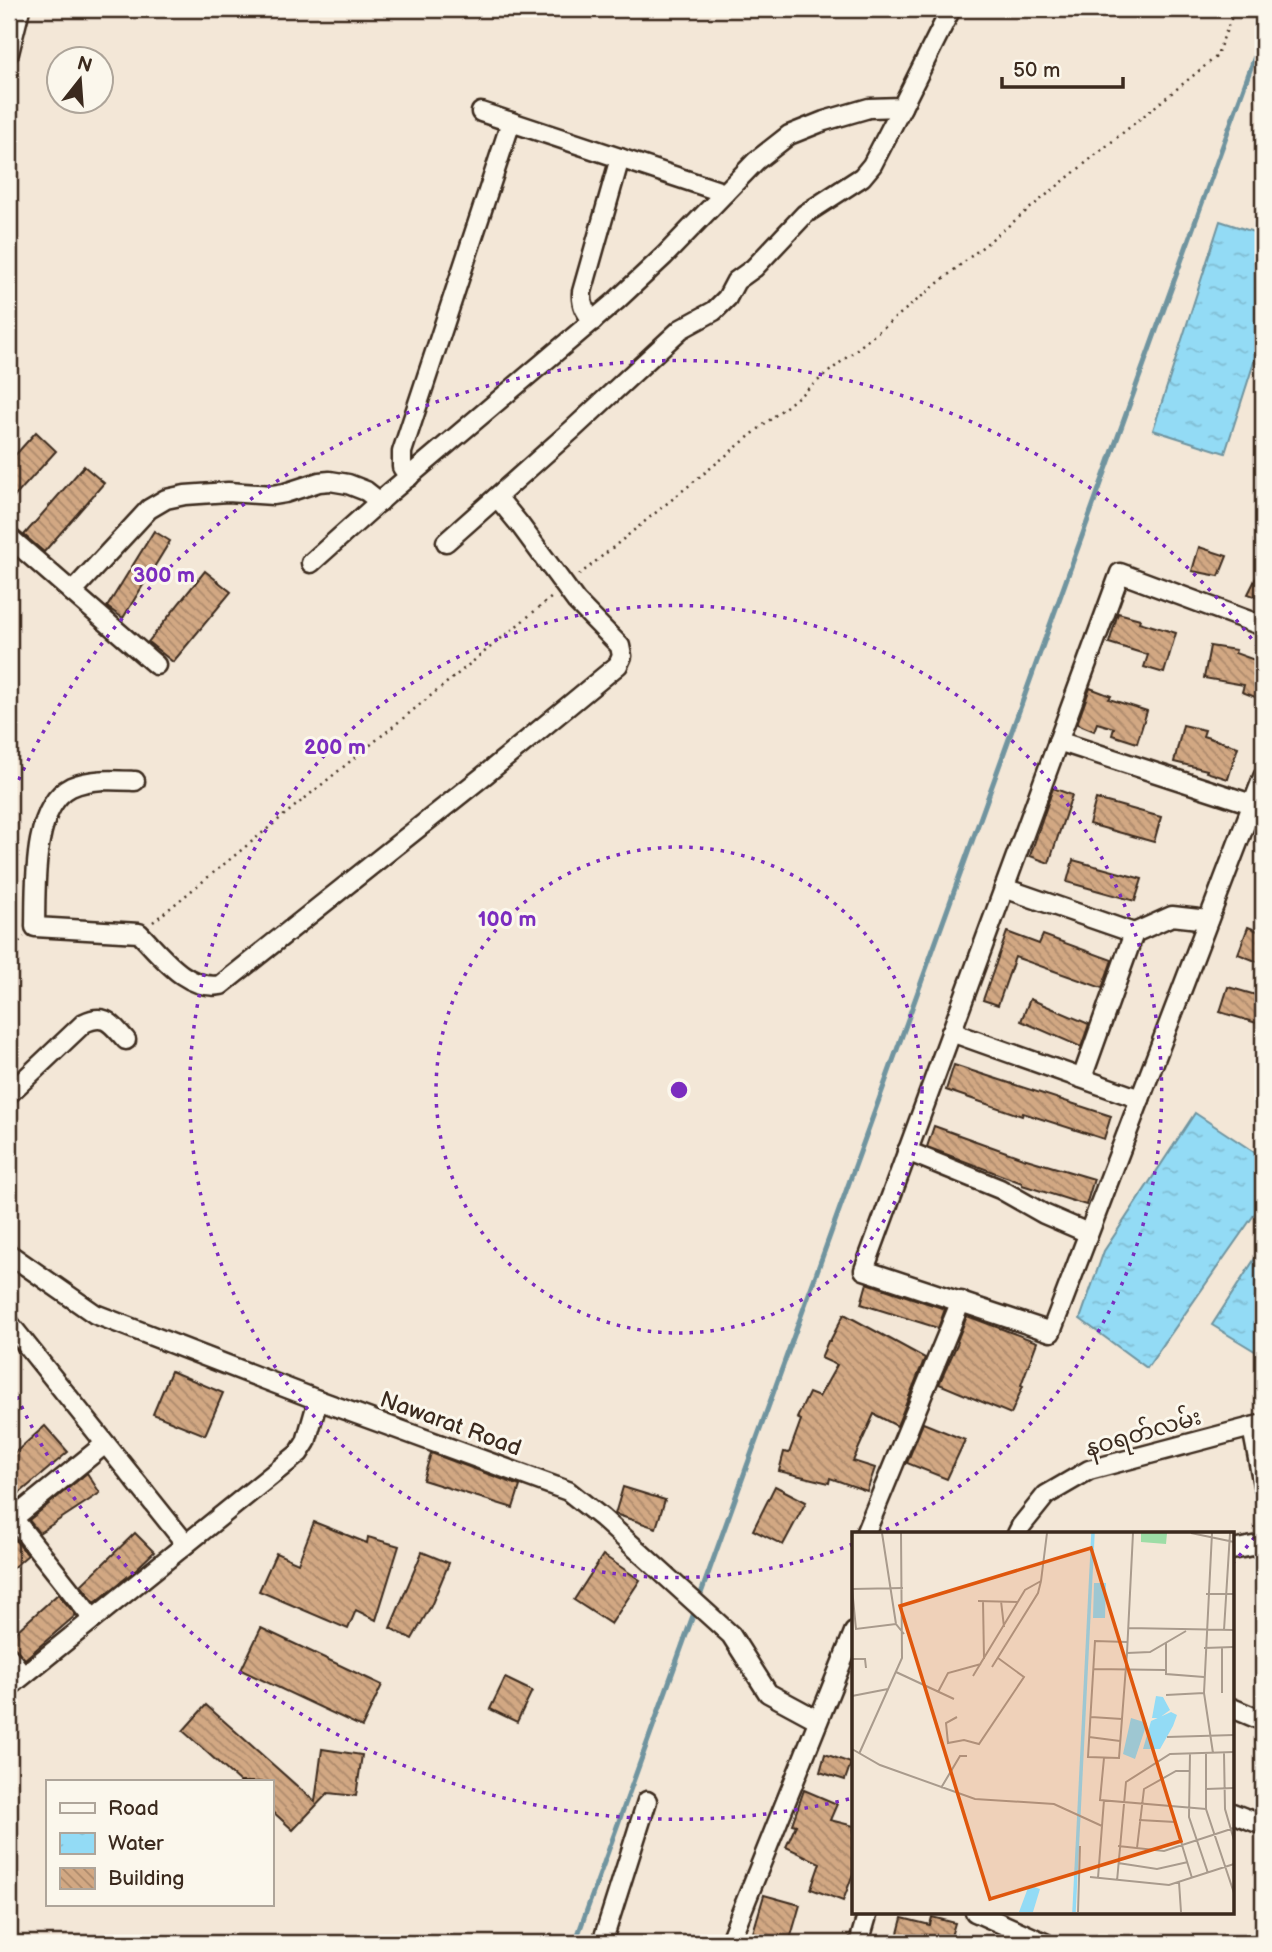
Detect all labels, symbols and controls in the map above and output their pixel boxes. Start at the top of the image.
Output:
north arrow [46,46,116,116]
scale bar [1002,46,1123,90]
text: N [74,52,95,78]
text: 50 m [1013,58,1060,83]
text: 300 m [133,563,195,588]
text: 200 m [304,735,366,760]
text: 100 m [478,907,536,932]
centre of rings [667,1078,691,1102]
street label: Nawarat Road [376,1385,525,1462]
street label: နဝရတ်လမ်း [1081,1400,1206,1467]
inset map [852,1532,1234,1913]
legend [46,1780,273,1906]
text: Road [108,1796,159,1821]
text: Water [108,1831,164,1856]
text: Building [108,1866,184,1891]

